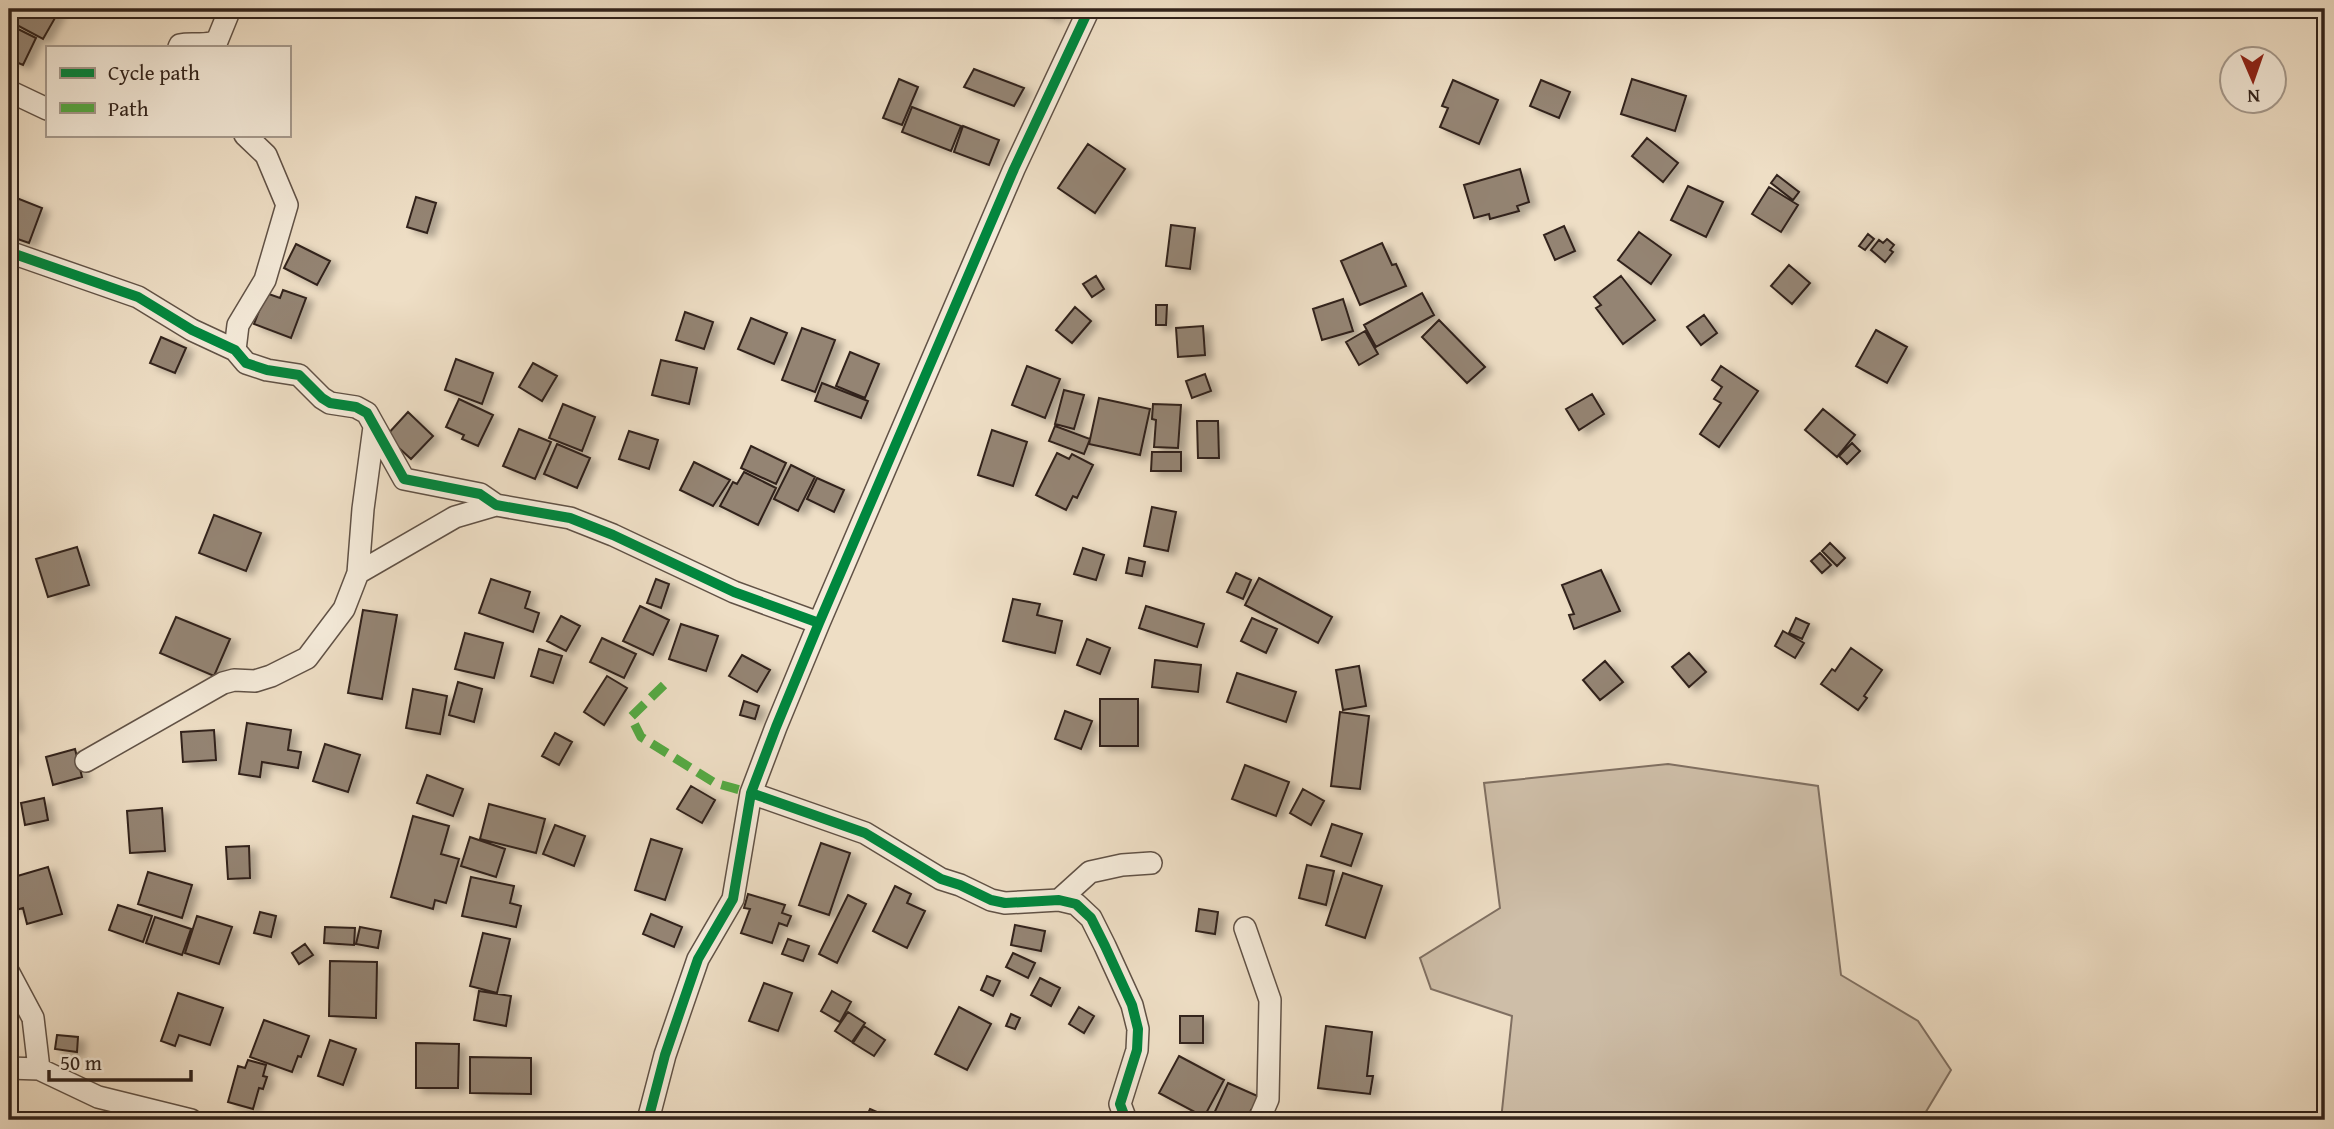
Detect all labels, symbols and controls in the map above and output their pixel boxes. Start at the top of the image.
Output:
legend [46,46,290,136]
north arrow [2218,46,2288,116]
text: Cycle path [108,57,200,88]
text: N [2246,83,2260,111]
text: Path [108,93,149,124]
scale bar [49,1038,191,1082]
text: 50 m [60,1047,102,1078]

